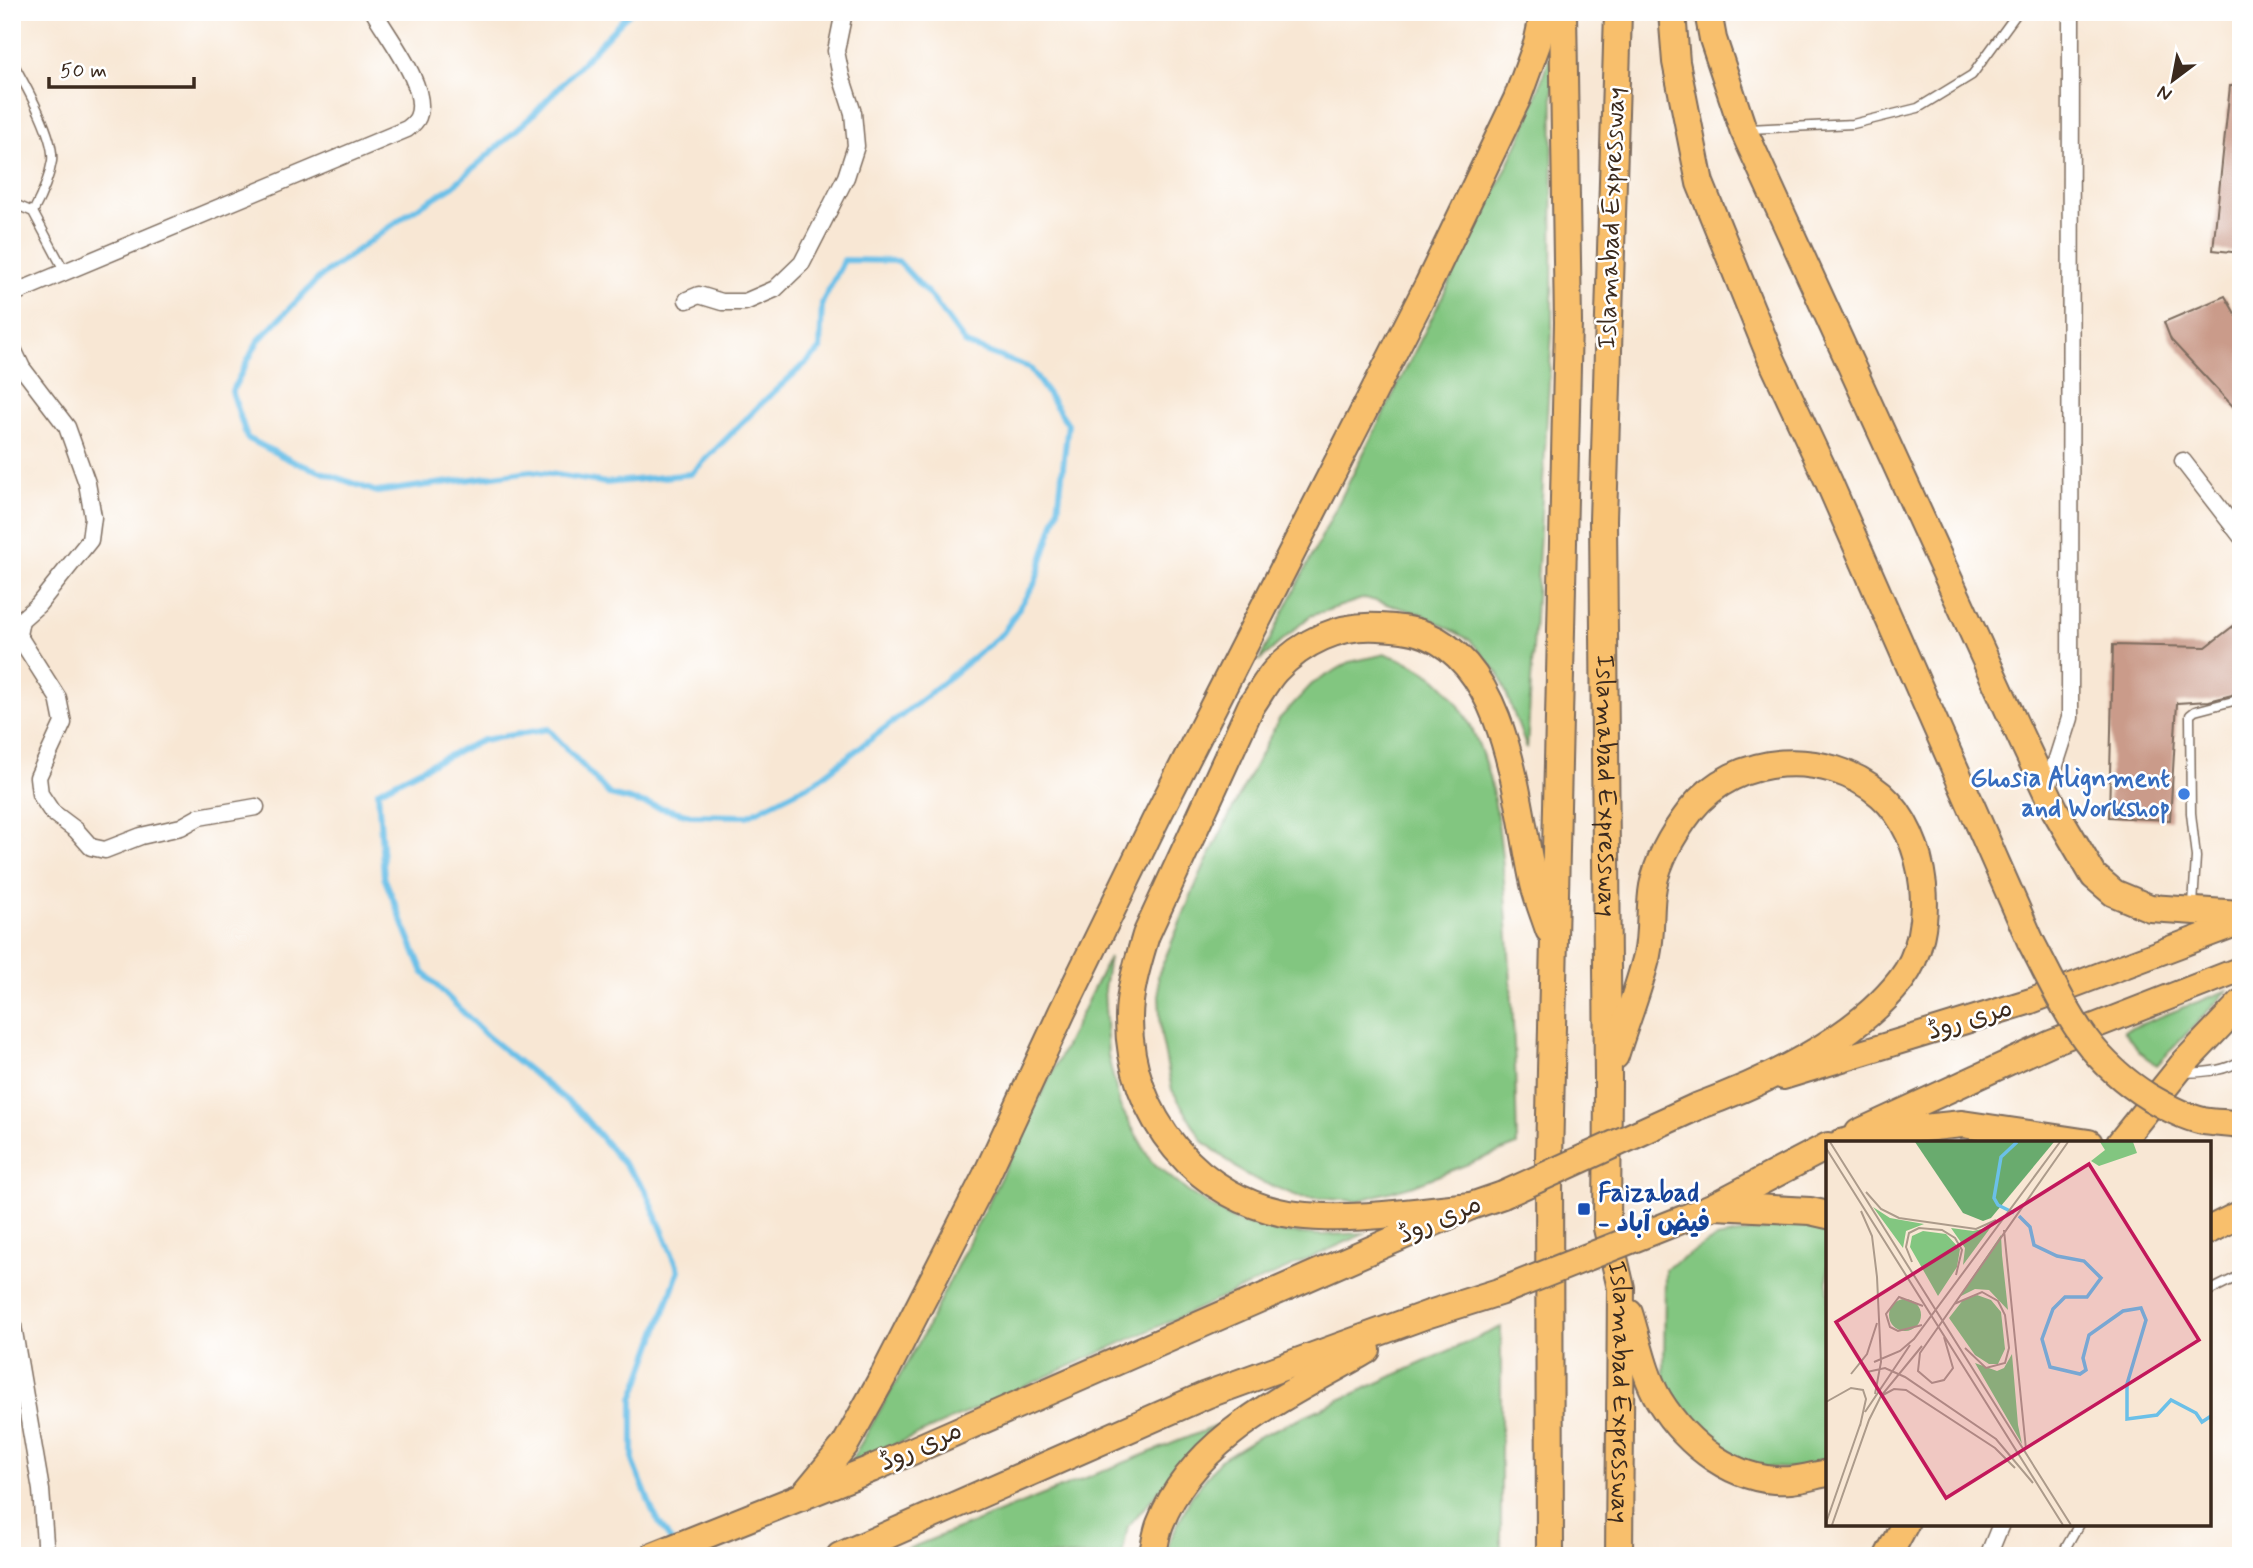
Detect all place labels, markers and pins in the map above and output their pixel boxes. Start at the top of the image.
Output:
place label: Ghosia Alignment and Workshop [1970,762,2170,826]
marker: Ghosia Alignment and Workshop [2176,786,2192,802]
place label: Faizabad - فیض آباد [1598,1177,1710,1241]
marker: Faizabad - فیض آباد [1576,1201,1592,1217]

